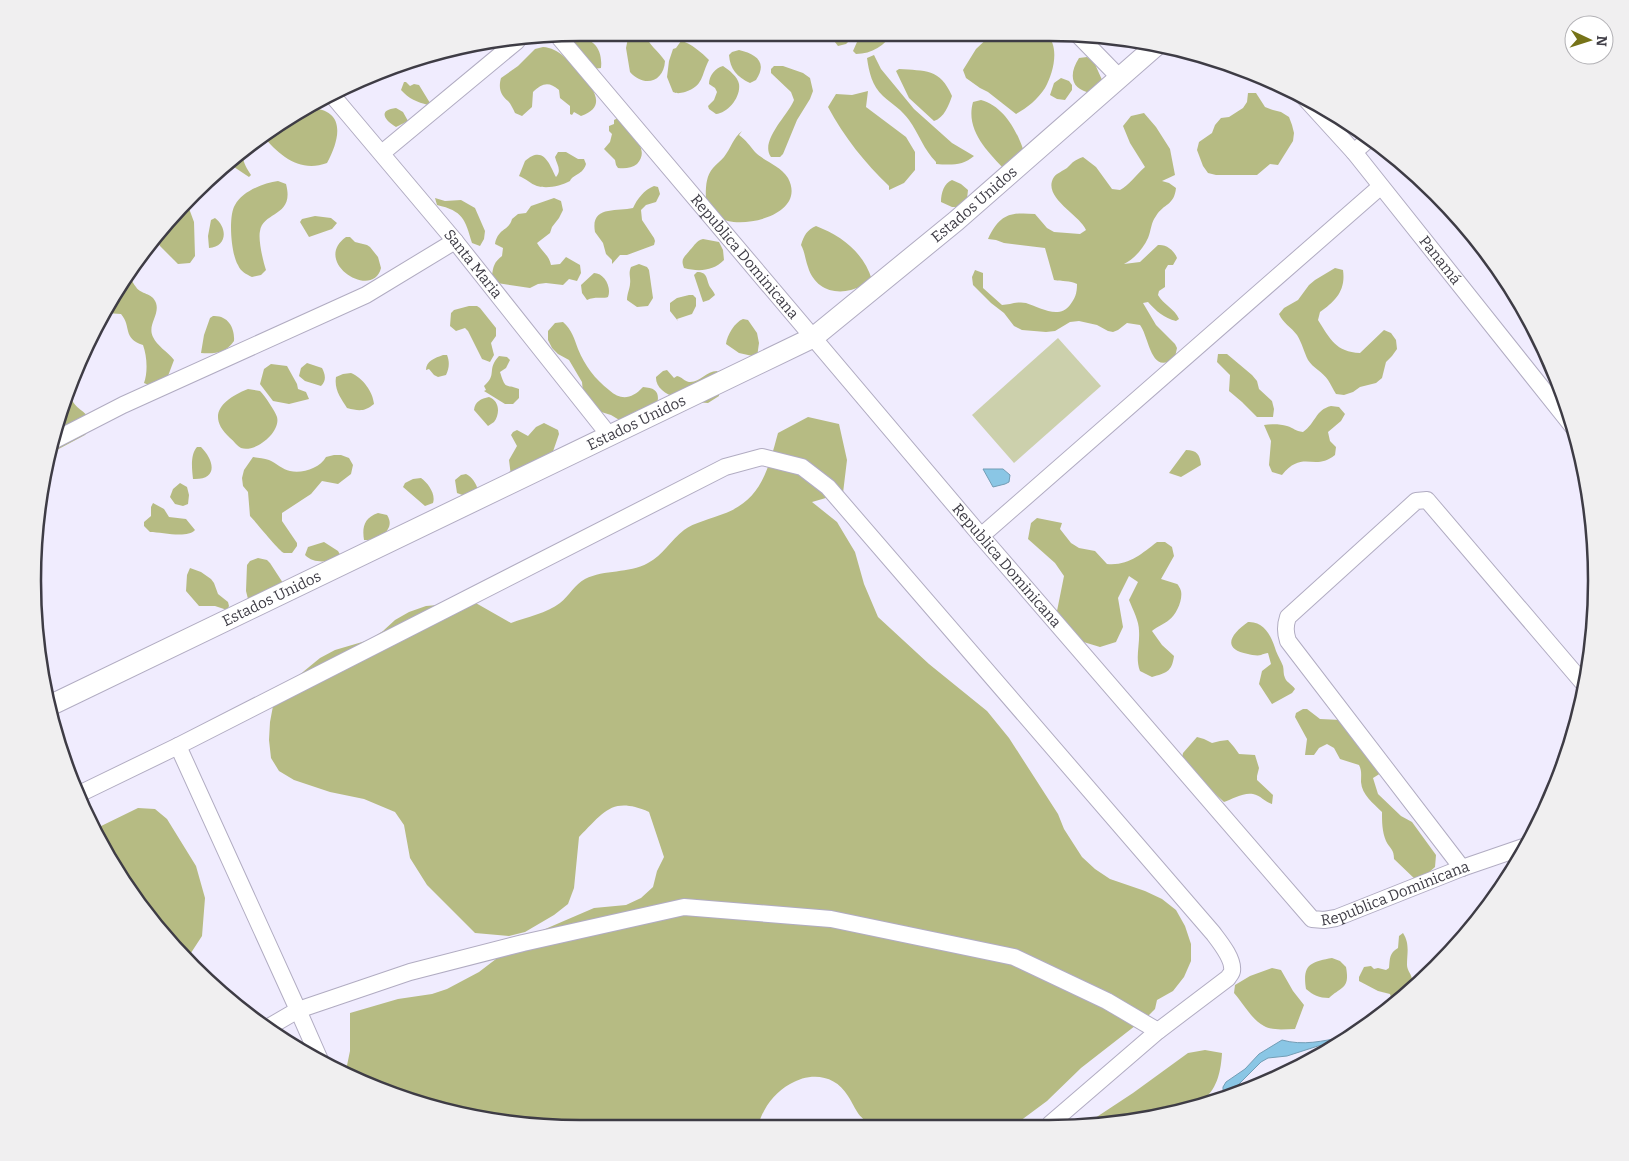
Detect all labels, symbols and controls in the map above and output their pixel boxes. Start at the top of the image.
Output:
north arrow [1564,15,1614,65]
text: N [1593,35,1610,47]
street label: Estados Unidos [928,163,1021,246]
street label: Republica Dominicana [687,191,802,323]
street label: Santa Maria [440,226,506,302]
street label: Panamá [1415,232,1465,288]
street label: Estados Unidos [584,391,689,454]
street label: Republica Dominicana [948,500,1065,631]
street label: Estados Unidos [219,567,324,630]
street label: Republica Dominicana [1320,857,1471,929]

